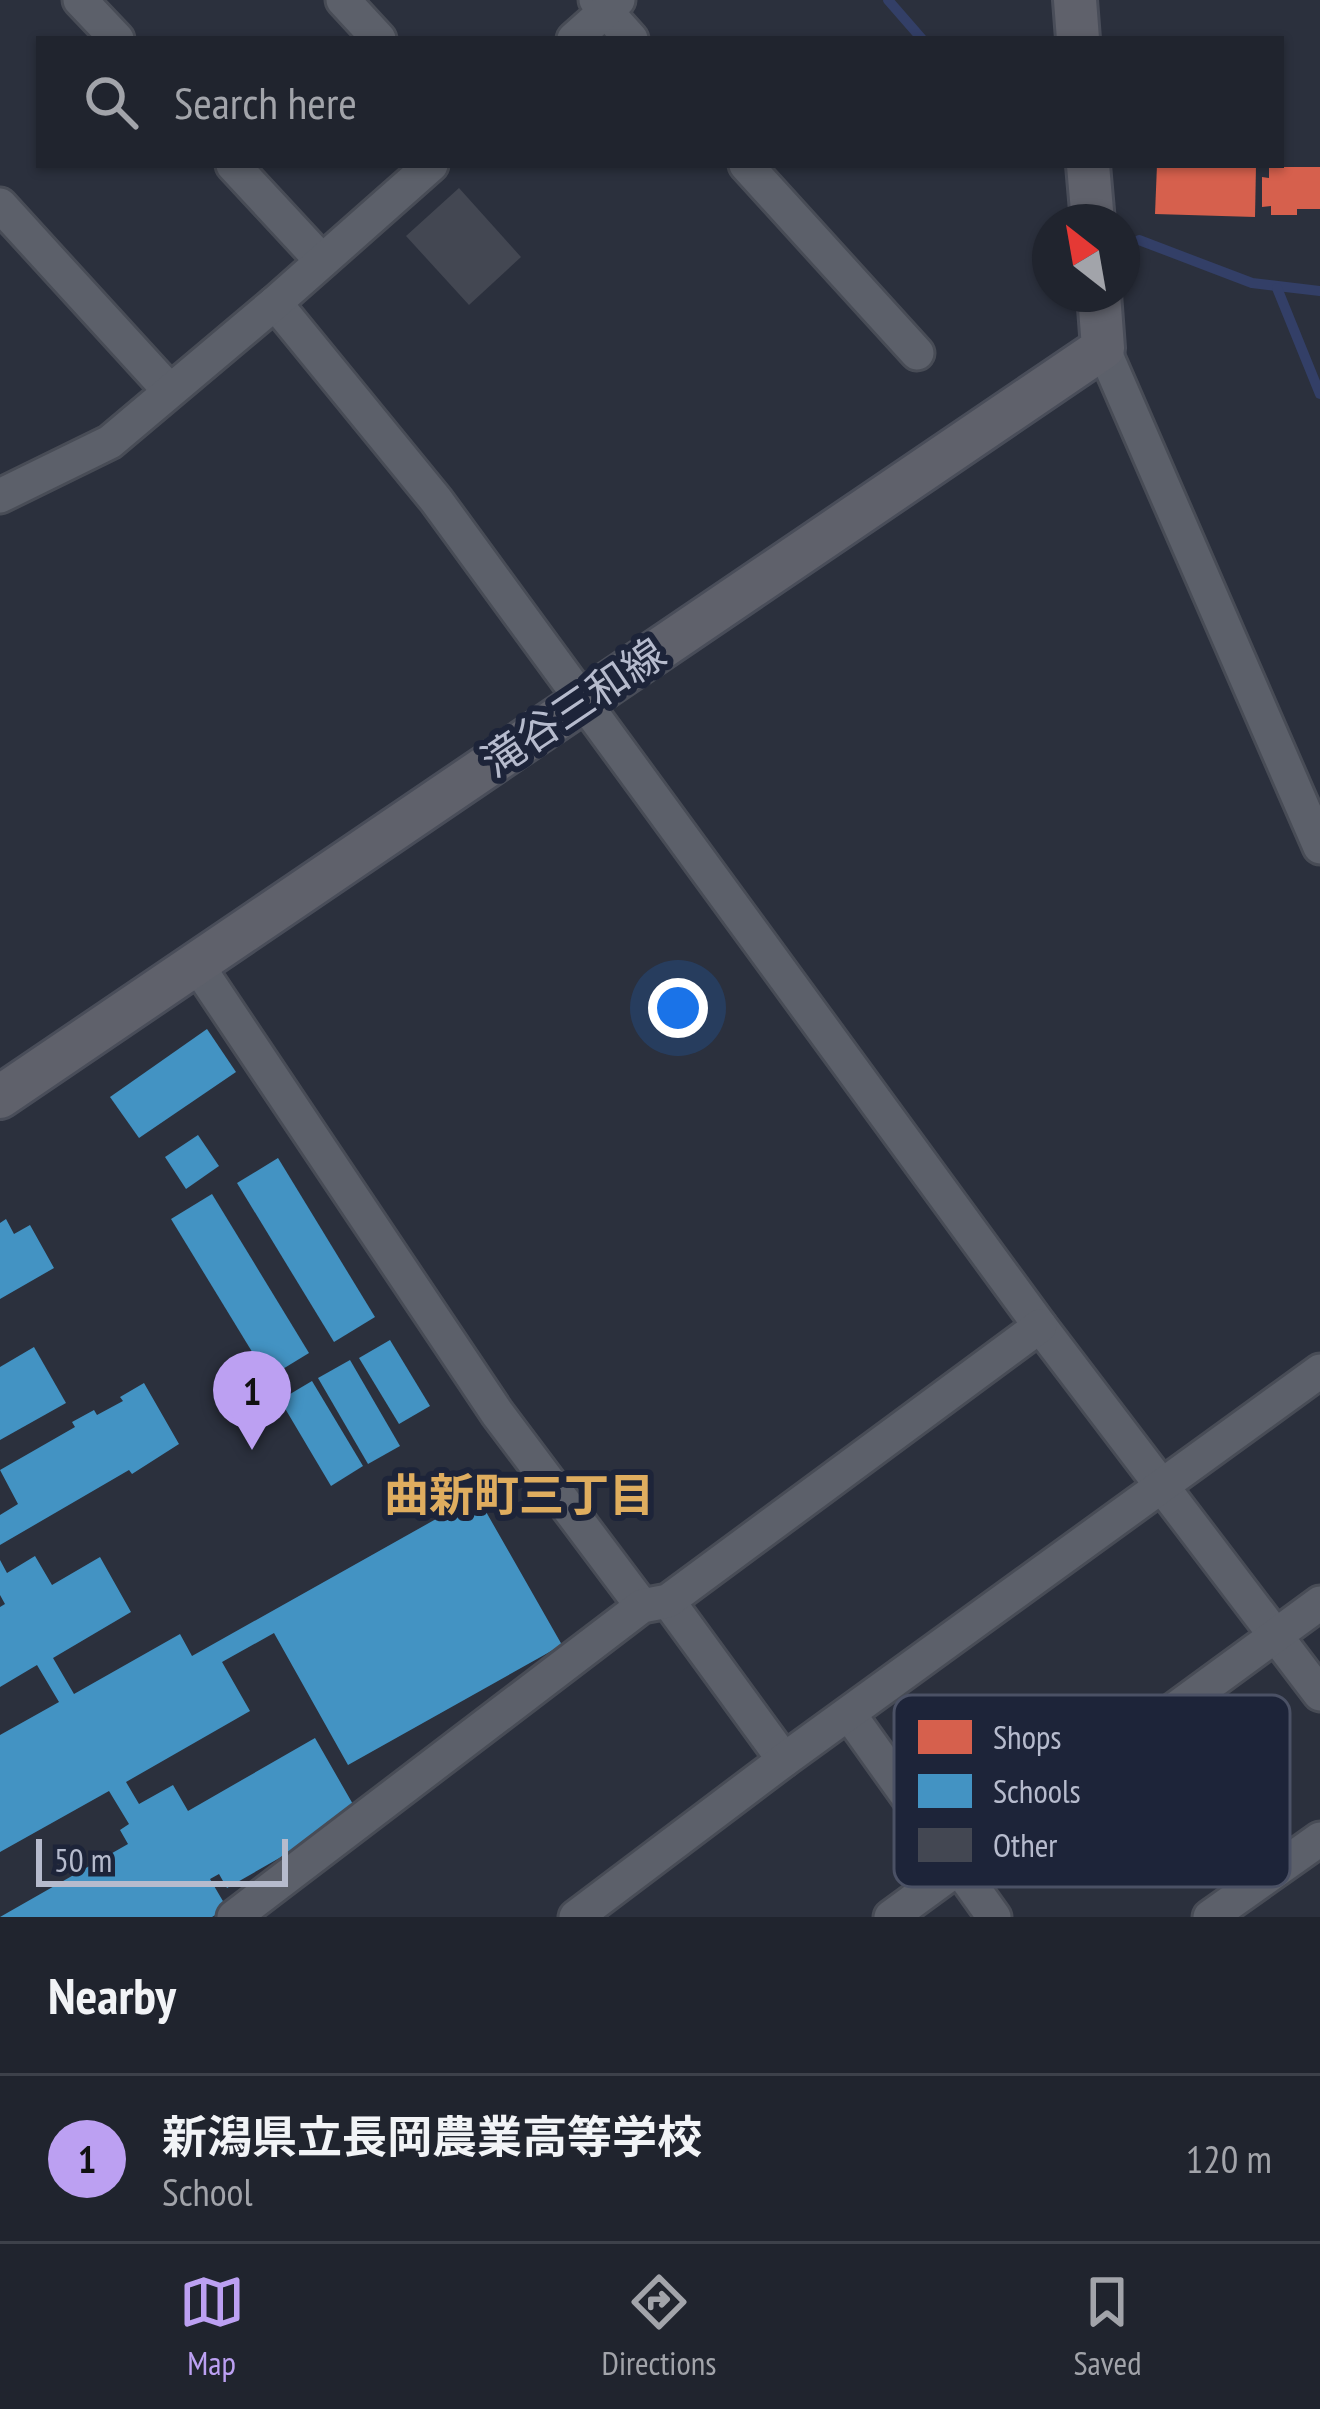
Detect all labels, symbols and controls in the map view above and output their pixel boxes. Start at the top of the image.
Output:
search box [36,36,1284,168]
icon: search [78,69,144,135]
text: Search here [174,73,357,131]
north arrow [1032,204,1140,312]
street label: 滝谷三和線 [471,625,675,789]
your location [648,978,708,1038]
pin: 1 [213,1351,291,1450]
district label: 曲新町三丁目 [384,1465,654,1523]
legend [894,1695,1290,1887]
text: Shops [993,1715,1061,1758]
text: Schools [993,1769,1081,1812]
text: Other [993,1823,1057,1866]
scale bar [36,1833,288,1886]
text: 50 m [54,1838,112,1881]
text: Nearby [48,1962,176,2028]
text: 新潟県立長岡農業高等学校 [162,2107,702,2165]
text: 1 [78,2133,96,2184]
text: 120 m [1186,2133,1272,2184]
text: School [162,2166,253,2217]
tab: Map [179,2269,245,2384]
tab: Directions [602,2269,716,2384]
tab: Saved [1073,2269,1141,2384]

